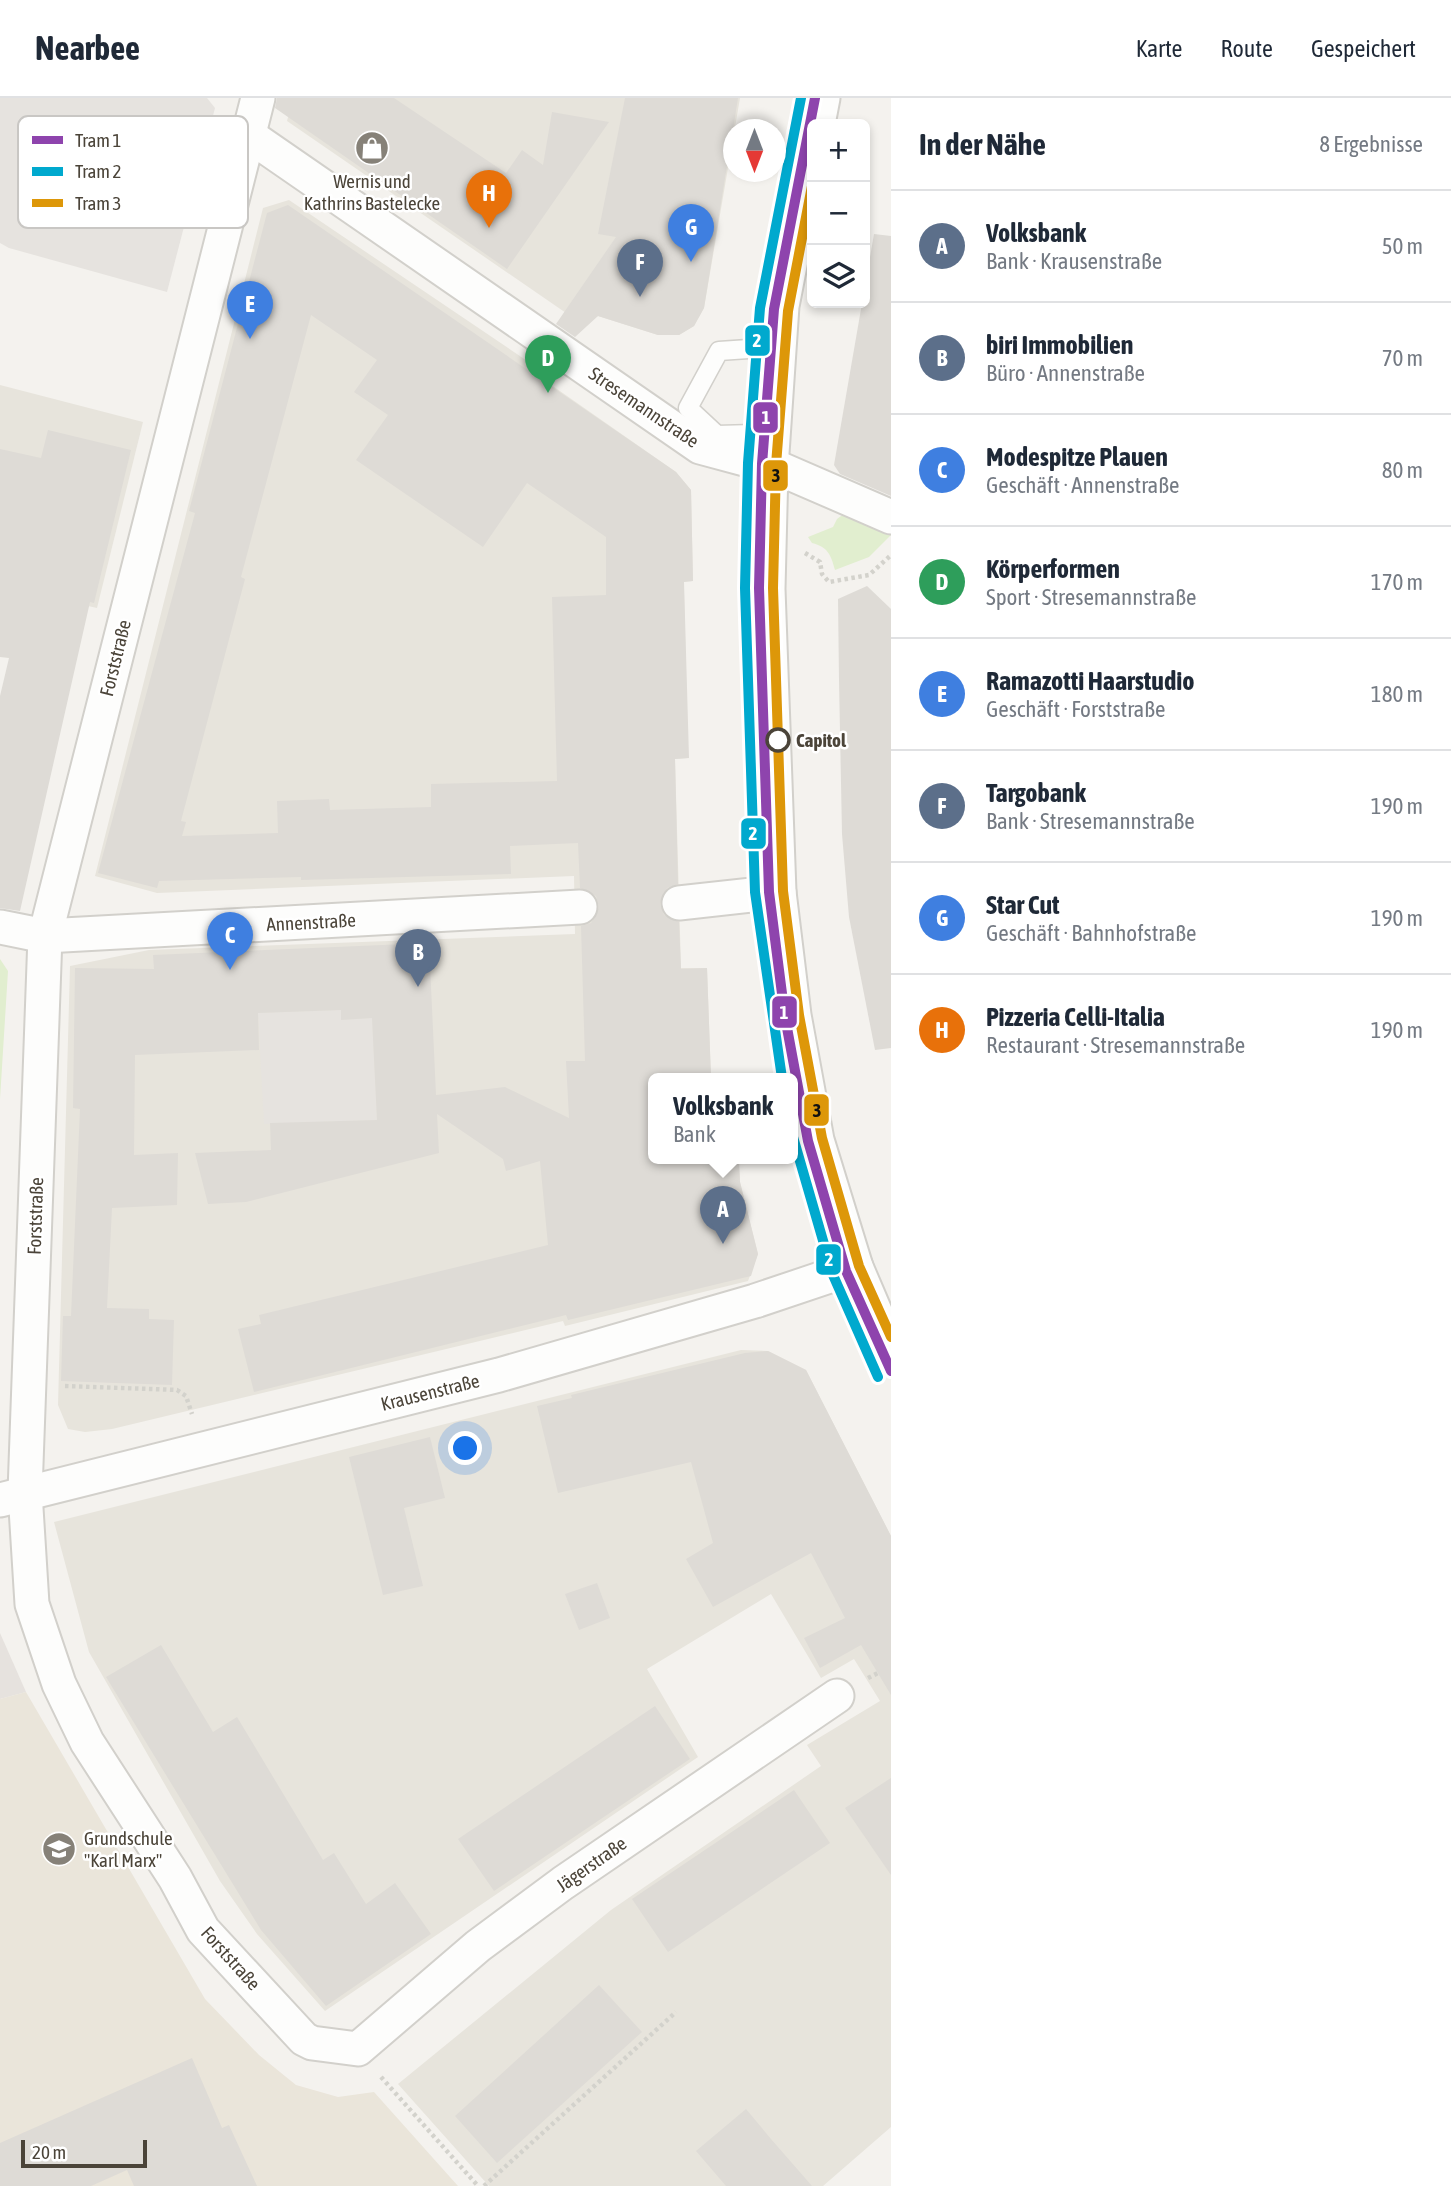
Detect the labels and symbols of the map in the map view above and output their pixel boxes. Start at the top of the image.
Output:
legend [18,116,248,228]
north arrow [723,119,786,182]
text: Tram 1 [75,129,121,151]
shop icon: Wernis und Kathrins Bastelecke [353,129,391,167]
text: Tram 2 [75,160,121,182]
place label: Wernis und Kathrins Bastelecke [304,170,440,214]
pin: H [466,170,512,228]
text: Tram 3 [75,192,121,214]
pin: G [668,204,714,262]
pin: F [617,239,663,297]
pin: E [227,281,273,339]
line badge: 2 [744,324,771,357]
text: 2 [753,329,762,351]
pin: D [525,335,571,393]
street label: Stresemannstraße [585,362,703,452]
line badge: 1 [752,401,779,434]
text: 1 [762,406,771,428]
line badge: 3 [762,459,789,492]
text: 3 [772,464,781,486]
street label: Forststraße [95,618,135,698]
marker: Capitol [766,728,790,752]
place label: Capitol [796,729,847,751]
line badge: 2 [740,817,767,850]
text: 2 [749,822,758,844]
street label: Annenstraße [266,909,356,935]
pin: C [207,912,253,970]
pin: B [395,929,441,987]
line badge: 1 [771,995,798,1029]
text: 1 [780,1001,789,1023]
line badge: 3 [803,1093,830,1127]
text: 3 [813,1099,822,1121]
street label: Forststraße [23,1177,47,1255]
pin: A [700,1186,746,1244]
line badge: 2 [815,1243,842,1276]
text: 2 [825,1248,834,1270]
street label: Krausenstraße [378,1369,482,1415]
your location [448,1431,482,1465]
place label: Grundschule "Karl Marx" [84,1827,173,1871]
school or university icon: Grundschule "Karl Marx" [40,1830,78,1868]
street label: Jägerstraße [552,1832,630,1896]
street label: Forststraße [197,1922,265,1994]
scale bar [21,2137,147,2169]

